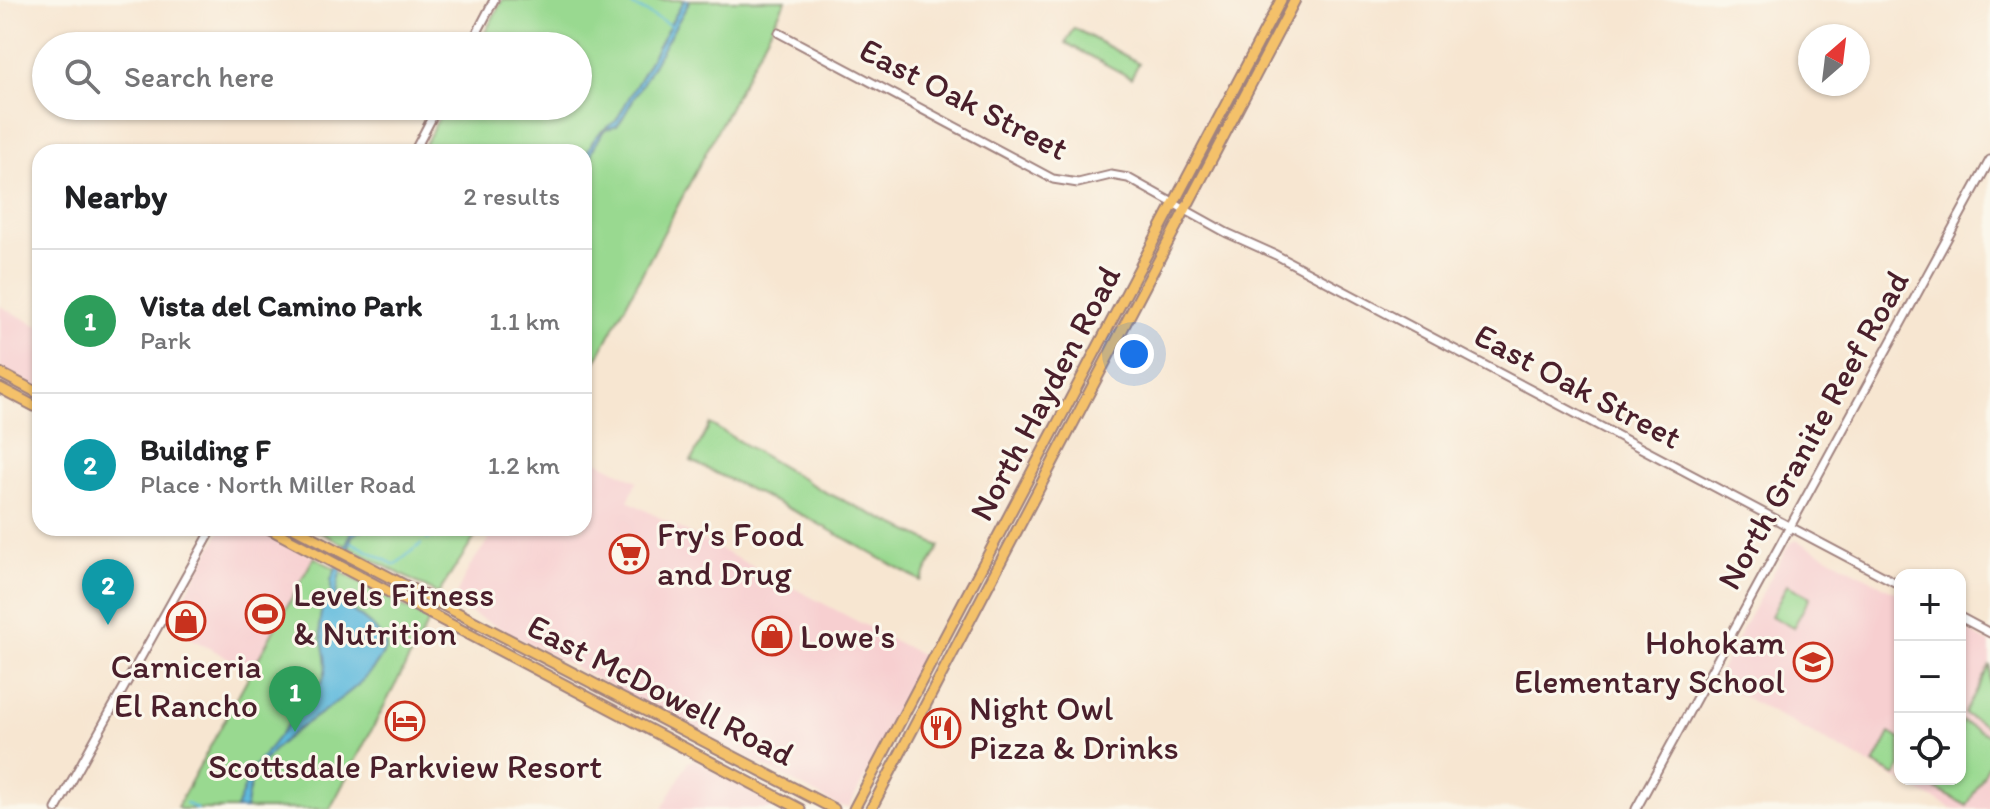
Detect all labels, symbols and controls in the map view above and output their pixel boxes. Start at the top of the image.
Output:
north arrow [1798,24,1870,96]
street label: East Oak Street [853,29,1075,169]
search box [32,32,592,120]
icon: search [60,54,104,98]
text: Search here [124,58,274,95]
text: Nearby [64,176,167,217]
text: 2 results [463,180,560,212]
street label: North Hayden Road [960,258,1130,528]
street label: North Granite Reef Road [1708,263,1918,597]
text: Vista del Camino Park [140,287,422,324]
text: 1 [84,305,96,337]
text: 1.1 km [489,305,560,337]
street label: East Oak Street [1467,314,1689,458]
text: Park [140,324,191,356]
your location [1114,334,1154,374]
text: Building F [140,431,270,468]
text: 2 [83,449,97,481]
text: 1.2 km [488,449,560,481]
text: Place · North Miller Road [140,468,416,500]
place label: Fry's Food and Drug [657,514,804,594]
supermarket icon: Fry's Food and Drug [608,533,650,575]
pin: 2 [82,559,134,625]
map controls [1894,569,1966,785]
button: + [1894,569,1966,641]
place label: Levels Fitness & Nutrition [293,574,494,654]
sports icon: Levels Fitness & Nutrition [244,593,286,635]
shop icon: Carniceria El Rancho [165,600,207,642]
street label: East McDowell Road [521,605,802,775]
shop icon: Lowe's [751,615,793,657]
place label: Lowe's [800,616,895,657]
place label: Hohokam Elementary School [1514,622,1785,702]
school or university icon: Hohokam Elementary School [1792,641,1834,683]
button: − [1894,641,1966,713]
place label: Carniceria El Rancho [110,646,262,726]
pin: 1 [269,666,321,732]
place label: Night Owl Pizza & Drinks [969,688,1179,768]
hotel icon: Scottsdale Parkview Resort [384,700,426,742]
restaurant icon: Night Owl Pizza & Drinks [920,707,962,749]
button: locate [1894,713,1966,785]
place label: Scottsdale Parkview Resort [208,746,602,787]

